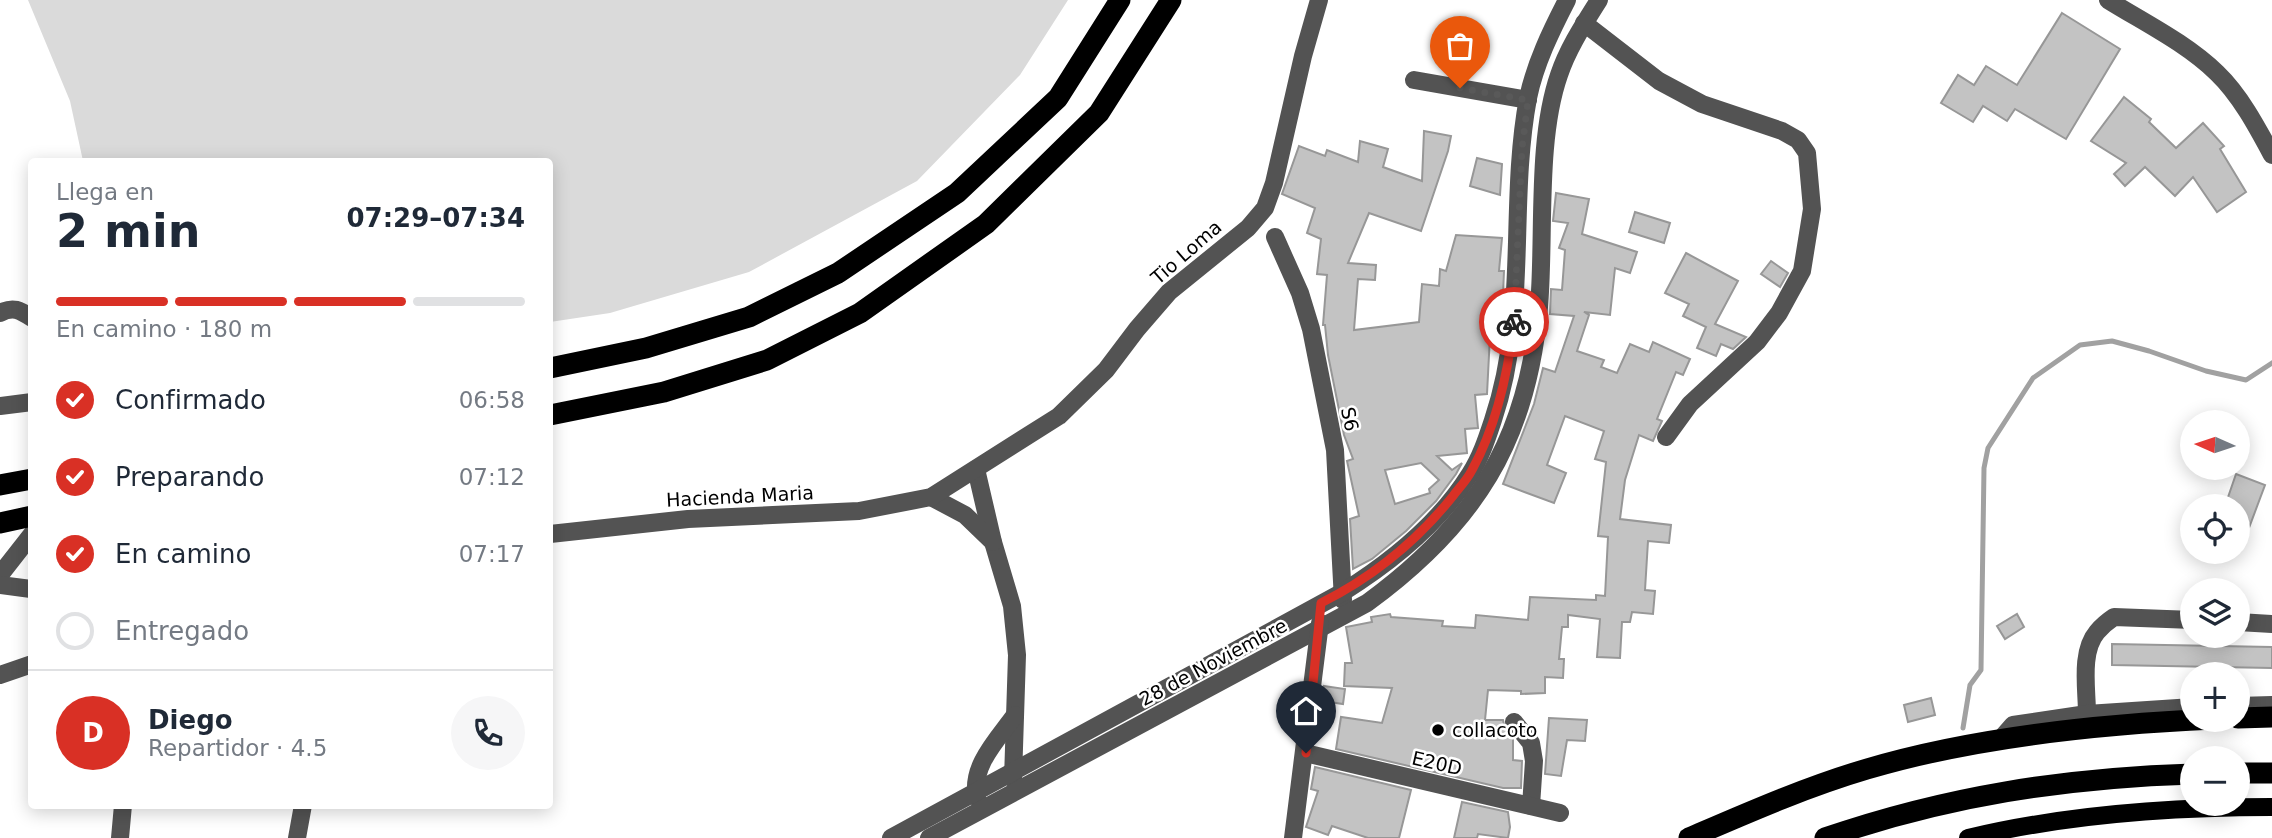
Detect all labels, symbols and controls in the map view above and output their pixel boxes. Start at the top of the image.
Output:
pin [1430,16,1490,88]
icon: bag [1441,27,1479,65]
text: Llega en [56,179,154,205]
text: 07:29–07:34 [346,203,525,233]
text: 2 min [56,204,200,258]
street label: Tio Loma [1146,215,1226,289]
courier [1479,287,1549,357]
icon: bike [1495,303,1533,341]
text: En camino · 180 m [56,316,272,342]
icon: check [56,381,94,419]
text: Confirmado [115,385,266,415]
text: 06:58 [459,387,525,413]
street label: S6 [1337,405,1363,433]
north arrow [2180,410,2250,480]
map controls [2180,410,2250,816]
icon: check [56,458,94,496]
text: Preparando [115,462,264,492]
text: 07:12 [459,464,525,490]
street label: Hacienda Maria [666,481,814,511]
button: locate [2180,494,2250,564]
icon: check [56,535,94,573]
text: En camino [115,539,251,569]
text: 07:17 [459,541,525,567]
button: layers [2180,578,2250,648]
street label: 28 de Noviembre [1136,614,1290,710]
text: Entregado [115,616,249,646]
button: + [2180,662,2250,732]
pin [1276,681,1336,753]
icon: home [1287,692,1325,730]
button: phone [451,696,525,770]
text: Diego [148,705,233,735]
text: D [82,718,104,748]
place label: collacoto [1452,719,1537,741]
marker: collacoto [1430,722,1446,738]
text: Repartidor · 4.5 [148,735,327,761]
button: − [2180,746,2250,816]
street label: E20D [1410,747,1464,779]

